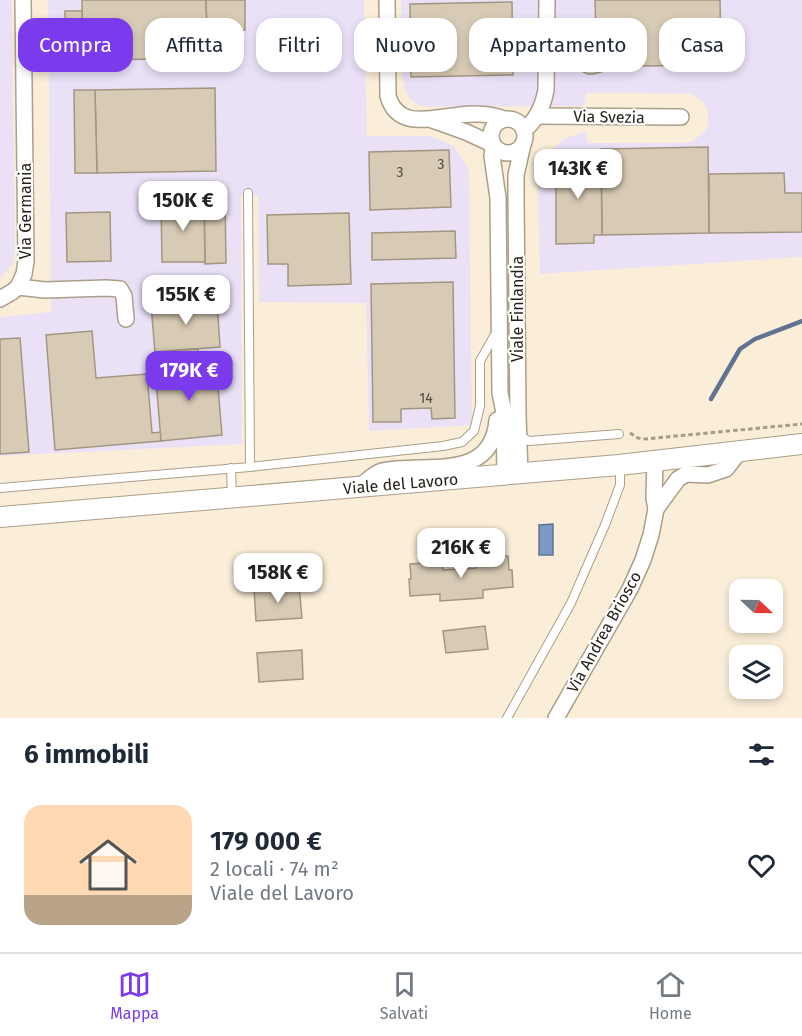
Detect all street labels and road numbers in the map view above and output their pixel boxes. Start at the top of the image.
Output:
street label: Via Svezia [573,107,645,127]
street label: Via Germania [16,163,35,259]
street label: Viale Finlandia [508,256,527,362]
street label: Viale del Lavoro [342,469,459,498]
street label: Via Andrea Briosco [563,568,645,696]

